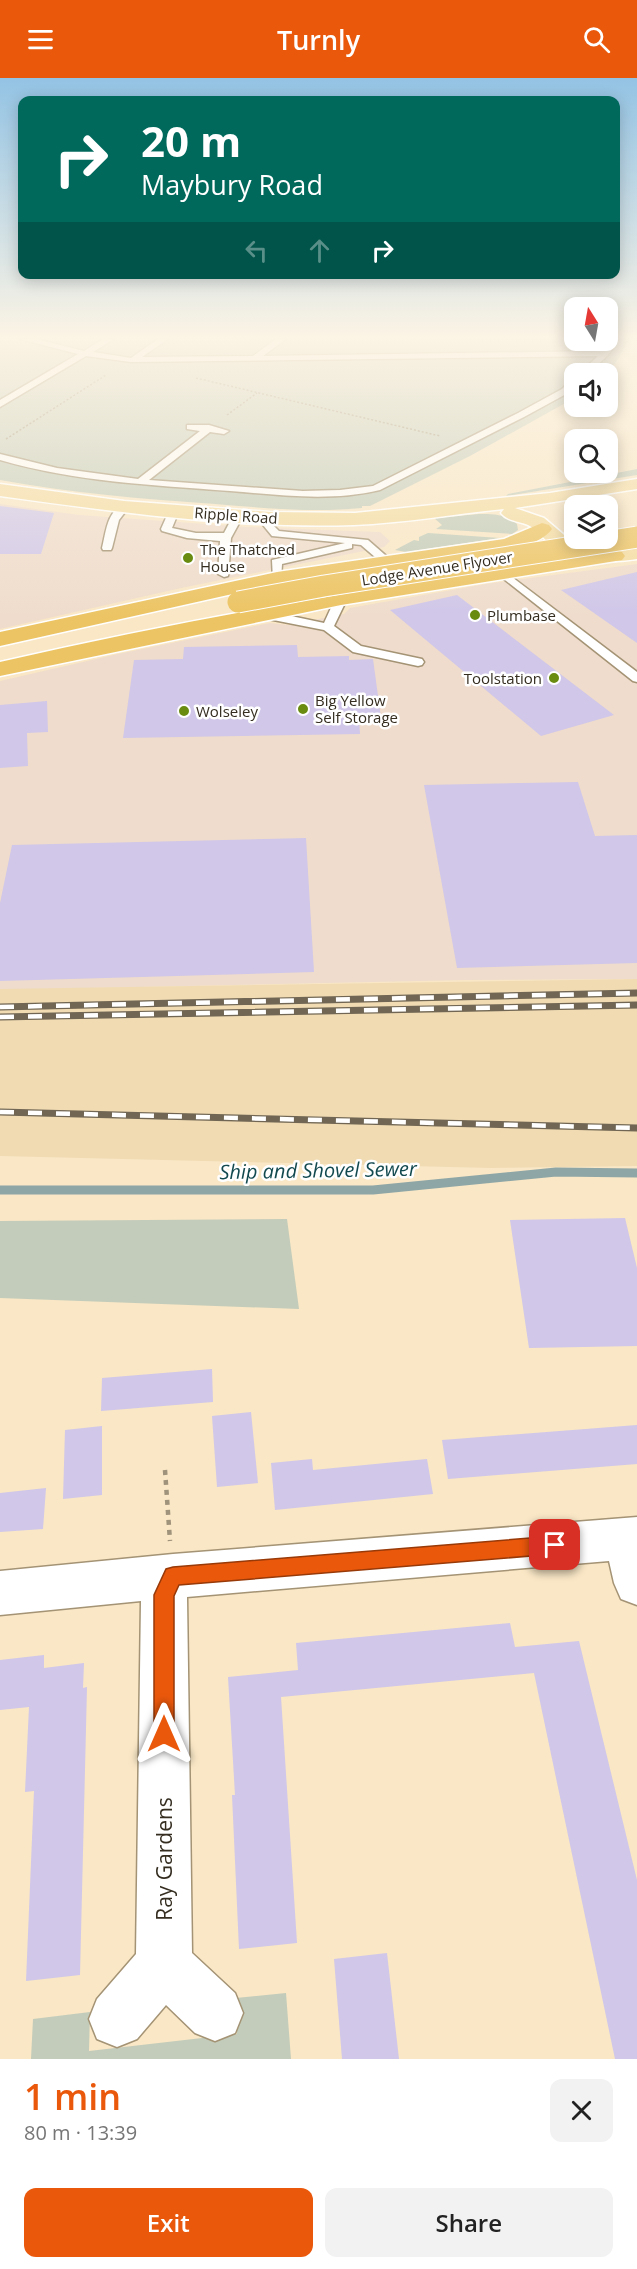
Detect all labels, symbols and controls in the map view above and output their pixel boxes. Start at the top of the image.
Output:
text: Turnly [277,21,360,58]
icon: menu [24,23,57,56]
icon: search [580,23,613,56]
text: 20 m [141,112,241,169]
icon: right [42,120,120,198]
text: Maybury Road [141,166,323,203]
icon: left [240,234,273,267]
icon: ahead [303,234,336,267]
icon: right [366,234,399,267]
north arrow [564,297,618,351]
map controls [564,297,618,549]
button: sound [564,363,618,417]
button: search [564,429,618,483]
button: layers [564,495,618,549]
street label: Ripple Road [194,502,278,528]
place label: The Thatched House [200,539,295,576]
street label: Lodge Avenue Flyover [360,546,514,590]
marker: The Thatched House [181,551,195,565]
place label: Plumbase [487,605,556,625]
marker: Plumbase [468,608,482,622]
place label: Toolstation [464,668,542,688]
marker: Toolstation [547,671,561,685]
place label: Big Yellow Self Storage [315,690,398,727]
place label: Wolseley [196,701,258,721]
marker: Big Yellow Self Storage [296,702,310,716]
marker: Wolseley [177,704,191,718]
water label: Ship and Shovel Sewer [219,1155,418,1185]
pin [529,1519,580,1570]
icon: arrive [538,1528,571,1561]
position arrow [132,1702,196,1766]
street label: Ray Gardens [150,1797,178,1921]
text: 1 min [24,2072,121,2121]
button: close [550,2079,613,2142]
text: 80 m · 13:39 [24,2119,137,2146]
button: Exit [24,2188,313,2257]
button: Share [325,2188,613,2257]

